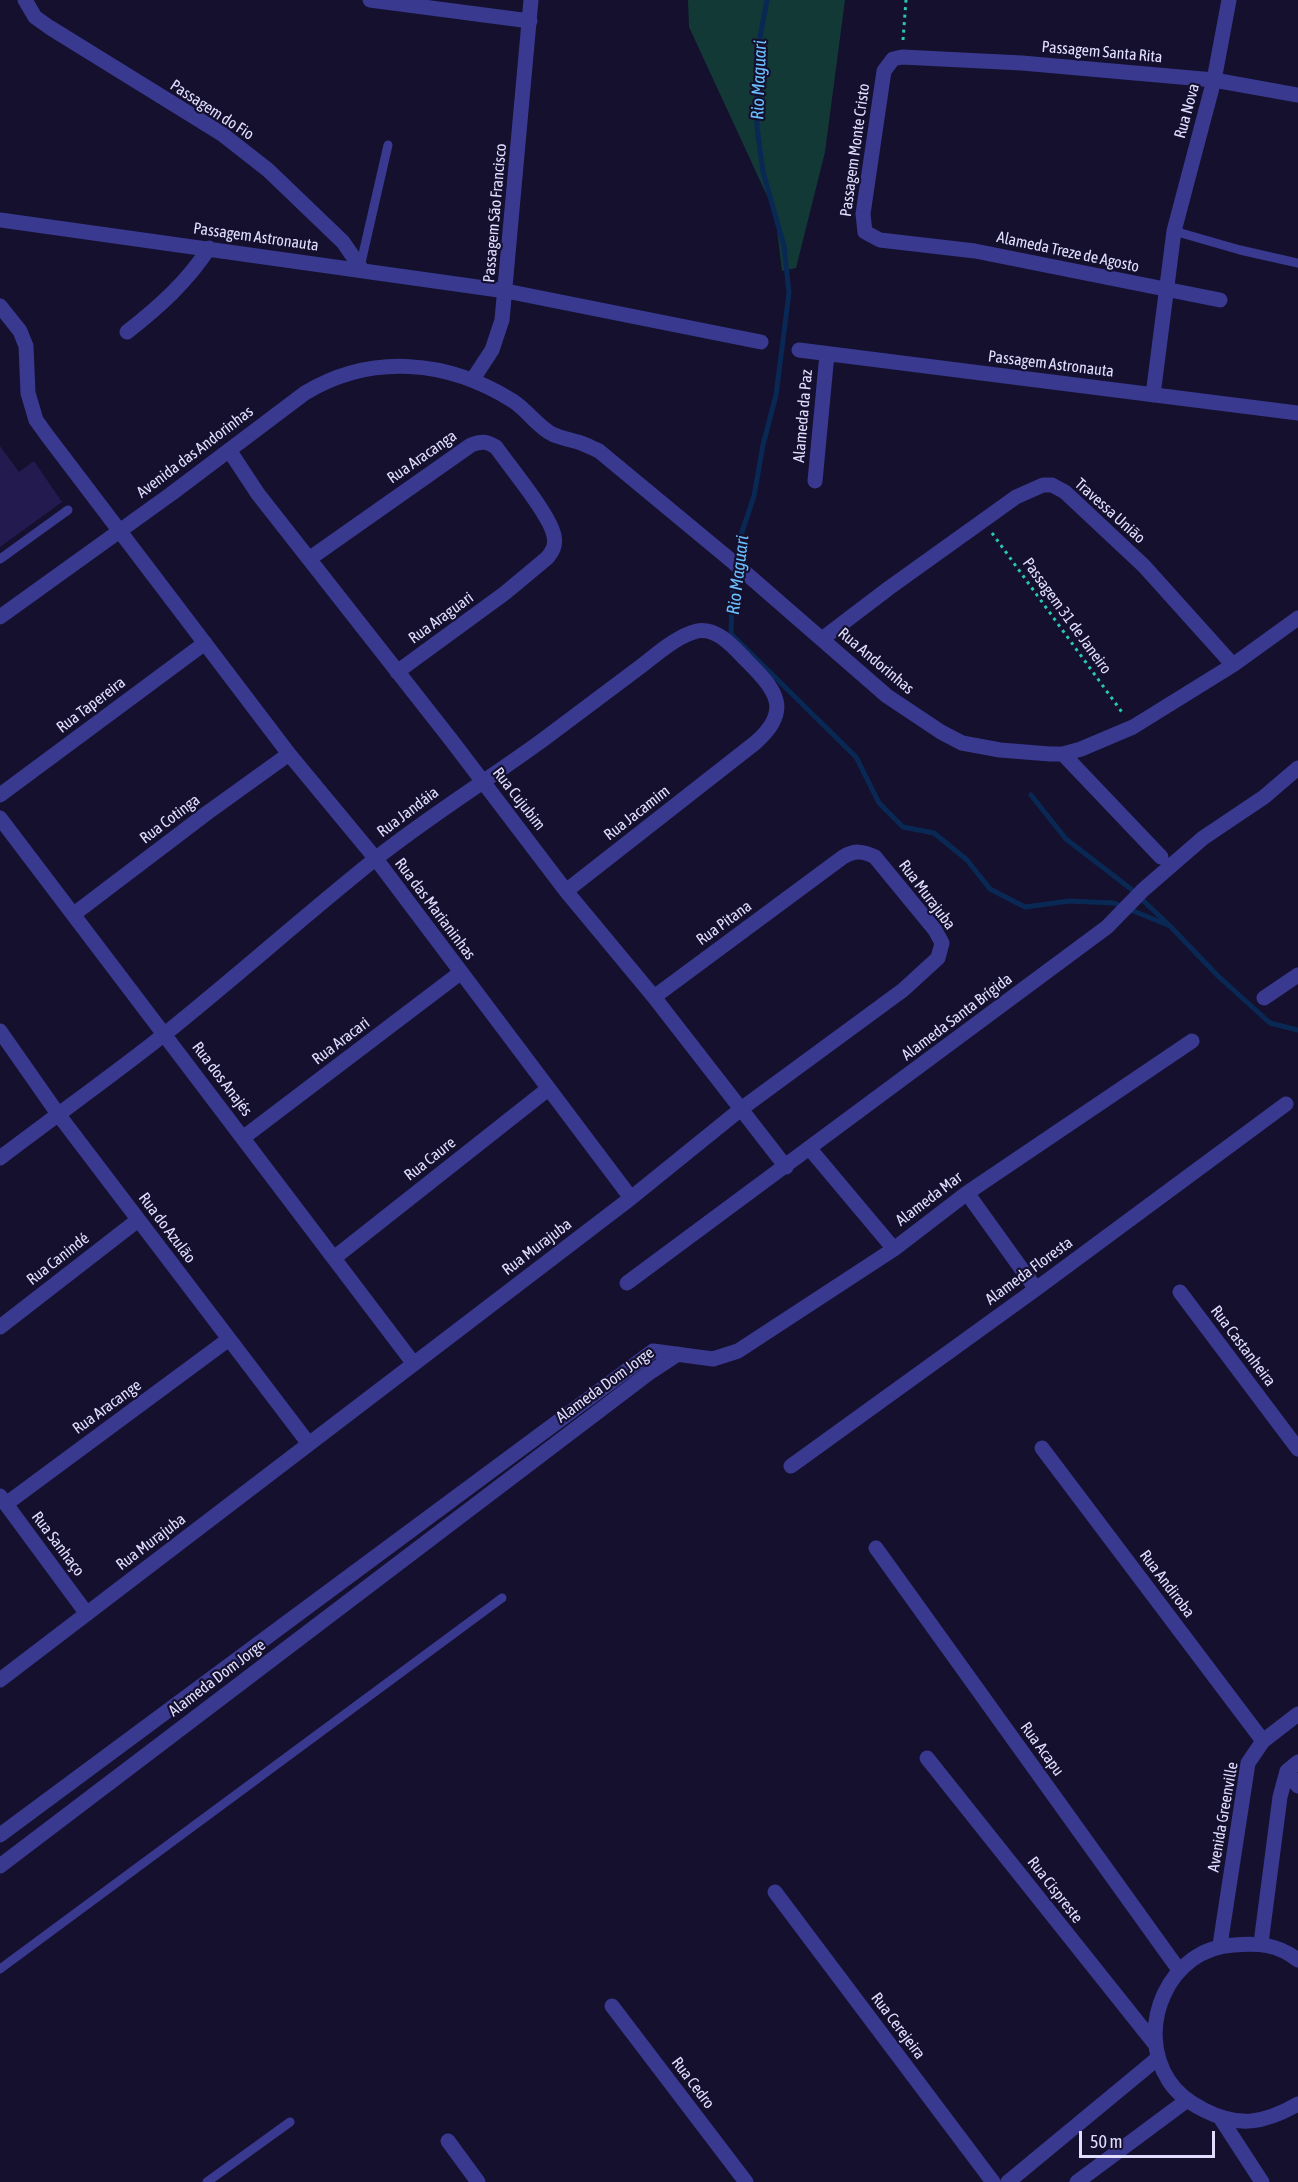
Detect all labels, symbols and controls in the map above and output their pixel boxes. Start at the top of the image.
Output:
street label: Passagem Santa Rita [1041,37,1163,67]
water label: Rio Maguari [747,40,771,120]
street label: Passagem do Fio [166,76,258,144]
street label: Rua Nova [1170,81,1204,141]
street label: Passagem Monte Cristo [836,82,874,218]
street label: Passagem São Francisco [479,143,511,283]
street label: Passagem Astronauta [192,219,320,255]
street label: Alameda Treze de Agosto [995,228,1141,276]
street label: Passagem Astronauta [987,347,1115,381]
street label: Alameda da Paz [789,369,817,463]
street label: Avenida das Andorinhas [133,402,257,502]
street label: Rua Aracanga [384,426,460,488]
street label: Travessa União [1071,474,1149,548]
water label: Rio Maguari [722,534,754,616]
street label: Passagem 31 de Janeiro [1018,554,1116,678]
street label: Rua Araguari [405,588,477,648]
street label: Rua Andorinhas [834,624,918,698]
street label: Rua Tapereira [53,673,129,737]
street label: Rua Cujubim [489,764,549,834]
street label: Rua Jacamim [600,781,674,845]
street label: Rua Jandáia [374,783,442,841]
street label: Rua Cotinga [136,790,204,848]
street label: Rua das Marianinhas [391,854,479,964]
street label: Rua Murajuba [895,856,959,934]
street label: Rua Pitana [693,896,755,950]
street label: Alameda Santa Brígida [898,969,1016,1065]
street label: Rua Aracari [309,1013,373,1069]
street label: Rua dos Anajés [188,1038,256,1120]
street label: Rua Caure [401,1133,459,1185]
street label: Alameda Mar [892,1168,966,1230]
street label: Rua do Azulão [134,1189,200,1267]
street label: Rua Murajuba [498,1215,576,1279]
street label: Rua Canindé [23,1229,93,1289]
street label: Alameda Floresta [982,1233,1076,1309]
street label: Rua Castanheira [1206,1302,1280,1390]
street label: Alameda Dom Jorge [552,1343,658,1427]
street label: Rua Aracange [69,1376,145,1438]
street label: Rua Sanhaço [27,1508,89,1580]
street label: Rua Murajuba [112,1510,190,1574]
street label: Rua Andiroba [1135,1546,1199,1622]
street label: Alameda Dom Jorge [165,1635,269,1721]
street label: Rua Acapu [1016,1718,1068,1780]
street label: Avenida Greenville [1204,1760,1242,1874]
street label: Rua Cispreste [1023,1853,1087,1927]
street label: Rua Cerejeira [867,1989,929,2063]
street label: Rua Cedro [667,2053,719,2113]
scale bar [1082,2119,1218,2157]
text: 50 m [1090,2131,1122,2152]

